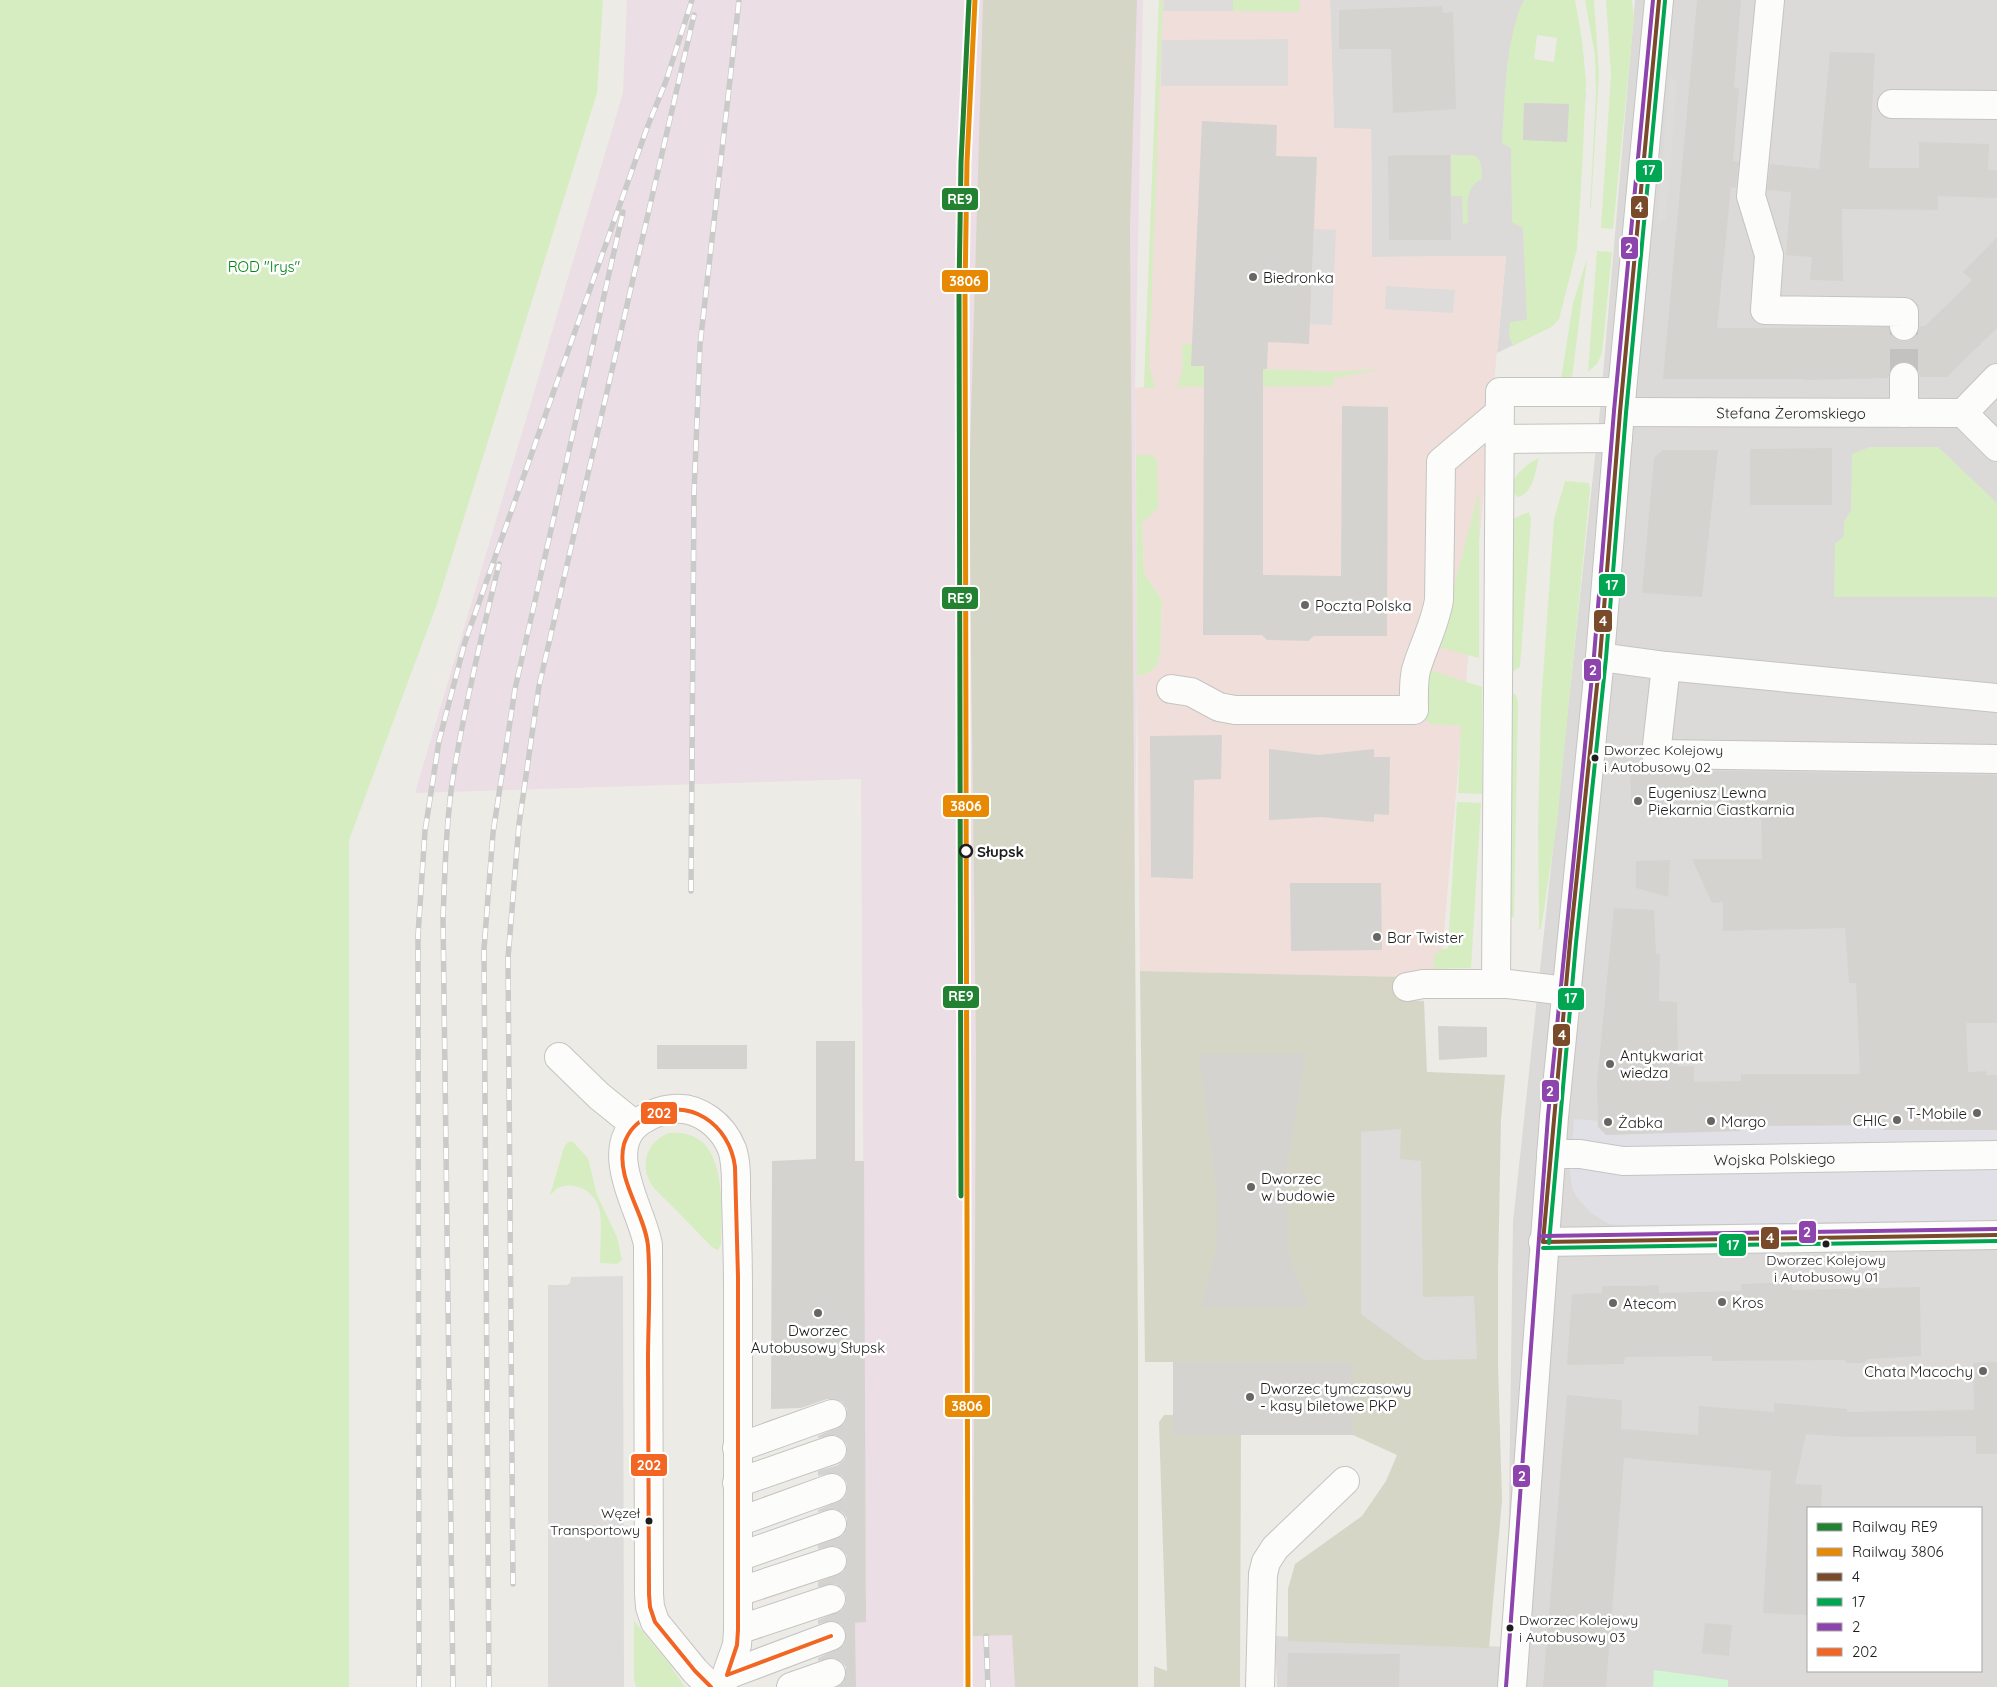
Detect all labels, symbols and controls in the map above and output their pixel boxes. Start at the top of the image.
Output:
line badge: 17 [1635,159,1663,183]
text: 17 [1642,161,1656,179]
line badge: RE9 [941,187,979,211]
text: RE9 [947,190,973,208]
line badge: 4 [1630,195,1649,219]
text: 4 [1635,198,1643,216]
line badge: 2 [1620,236,1639,260]
text: 2 [1625,239,1633,257]
park label: ROD "Irys" [228,257,301,276]
place label: Biedronka [1263,268,1334,287]
line badge: 3806 [941,269,989,293]
marker: Biedronka [1247,271,1259,283]
text: 3806 [949,272,981,290]
street label: Stefana Żeromskiego [1716,403,1866,422]
line badge: 17 [1598,573,1626,597]
text: 17 [1605,576,1619,594]
line badge: RE9 [941,586,979,610]
text: RE9 [947,589,973,607]
place label: Poczta Polska [1315,596,1411,615]
marker: Poczta Polska [1299,599,1311,611]
line badge: 4 [1593,609,1613,633]
text: 4 [1599,612,1607,630]
line badge: 2 [1583,658,1602,682]
text: 2 [1589,661,1597,679]
place label: Dworzec Kolejowy i Autobusowy 02 [1604,741,1723,776]
marker: Dworzec Kolejowy i Autobusowy 02 [1590,753,1600,763]
place label: Eugeniusz Lewna Piekarnia Ciastkarnia [1648,783,1795,819]
line badge: 3806 [942,794,990,818]
marker: Eugeniusz Lewna Piekarnia Ciastkarnia [1632,795,1644,807]
text: 3806 [950,797,982,815]
place label: Słupsk [977,842,1024,861]
marker: Słupsk [959,844,973,858]
place label: Bar Twister [1387,928,1464,947]
marker: Bar Twister [1371,931,1383,943]
line badge: RE9 [942,985,980,1009]
text: RE9 [948,987,974,1005]
line badge: 17 [1557,987,1585,1011]
text: 17 [1564,989,1578,1007]
line badge: 4 [1552,1023,1571,1047]
text: 4 [1558,1026,1566,1044]
place label: Antykwariat wiedza [1620,1046,1704,1082]
marker: Antykwariat wiedza [1604,1058,1616,1070]
line badge: 2 [1541,1079,1560,1103]
text: 2 [1546,1082,1554,1100]
line badge: 202 [640,1101,678,1125]
text: 202 [647,1104,671,1122]
place label: T-Mobile [1907,1104,1967,1123]
marker: T-Mobile [1971,1107,1983,1119]
place label: CHIC [1853,1111,1887,1130]
place label: Margo [1721,1112,1766,1131]
place label: Żabka [1618,1113,1663,1132]
marker: CHIC [1891,1114,1903,1126]
marker: Margo [1705,1115,1717,1127]
marker: Żabka [1602,1116,1614,1128]
street label: Wojska Polskiego [1713,1148,1835,1169]
place label: Dworzec w budowie [1261,1169,1335,1205]
marker: Dworzec w budowie [1245,1181,1257,1193]
line badge: 2 [1798,1220,1817,1244]
text: 2 [1803,1223,1811,1241]
line badge: 4 [1760,1226,1780,1250]
text: 4 [1766,1229,1774,1247]
line badge: 17 [1718,1233,1747,1257]
text: 17 [1726,1236,1740,1254]
marker: Dworzec Kolejowy i Autobusowy 01 [1821,1239,1831,1249]
place label: Dworzec Kolejowy i Autobusowy 01 [1766,1251,1886,1286]
place label: Kros [1732,1293,1764,1312]
place label: Atecom [1623,1294,1677,1313]
marker: Kros [1716,1296,1728,1308]
marker: Atecom [1607,1297,1619,1309]
marker: Dworzec Autobusowy Słupsk [812,1307,824,1319]
place label: Dworzec Autobusowy Słupsk [751,1321,885,1357]
place label: Chata Macochy [1864,1362,1973,1381]
marker: Chata Macochy [1977,1365,1989,1377]
place label: Dworzec tymczasowy - kasy biletowe PKP [1260,1379,1412,1415]
marker: Dworzec tymczasowy - kasy biletowe PKP [1244,1391,1256,1403]
line badge: 3806 [944,1394,991,1418]
text: 3806 [951,1397,983,1415]
line badge: 202 [630,1453,668,1477]
text: 202 [637,1456,661,1474]
line badge: 2 [1512,1464,1531,1488]
text: 2 [1518,1467,1526,1485]
place label: Węzeł Transportowy [550,1504,641,1539]
legend [1807,1507,1982,1672]
marker: Węzeł Transportowy [644,1516,654,1526]
text: Railway RE9 [1852,1517,1938,1536]
text: Railway 3806 [1852,1542,1944,1561]
text: 4 [1852,1567,1860,1586]
text: 17 [1852,1592,1866,1611]
place label: Dworzec Kolejowy i Autobusowy 03 [1519,1611,1638,1646]
text: 2 [1852,1617,1860,1636]
marker: Dworzec Kolejowy i Autobusowy 03 [1505,1623,1515,1633]
text: 202 [1852,1642,1878,1661]

